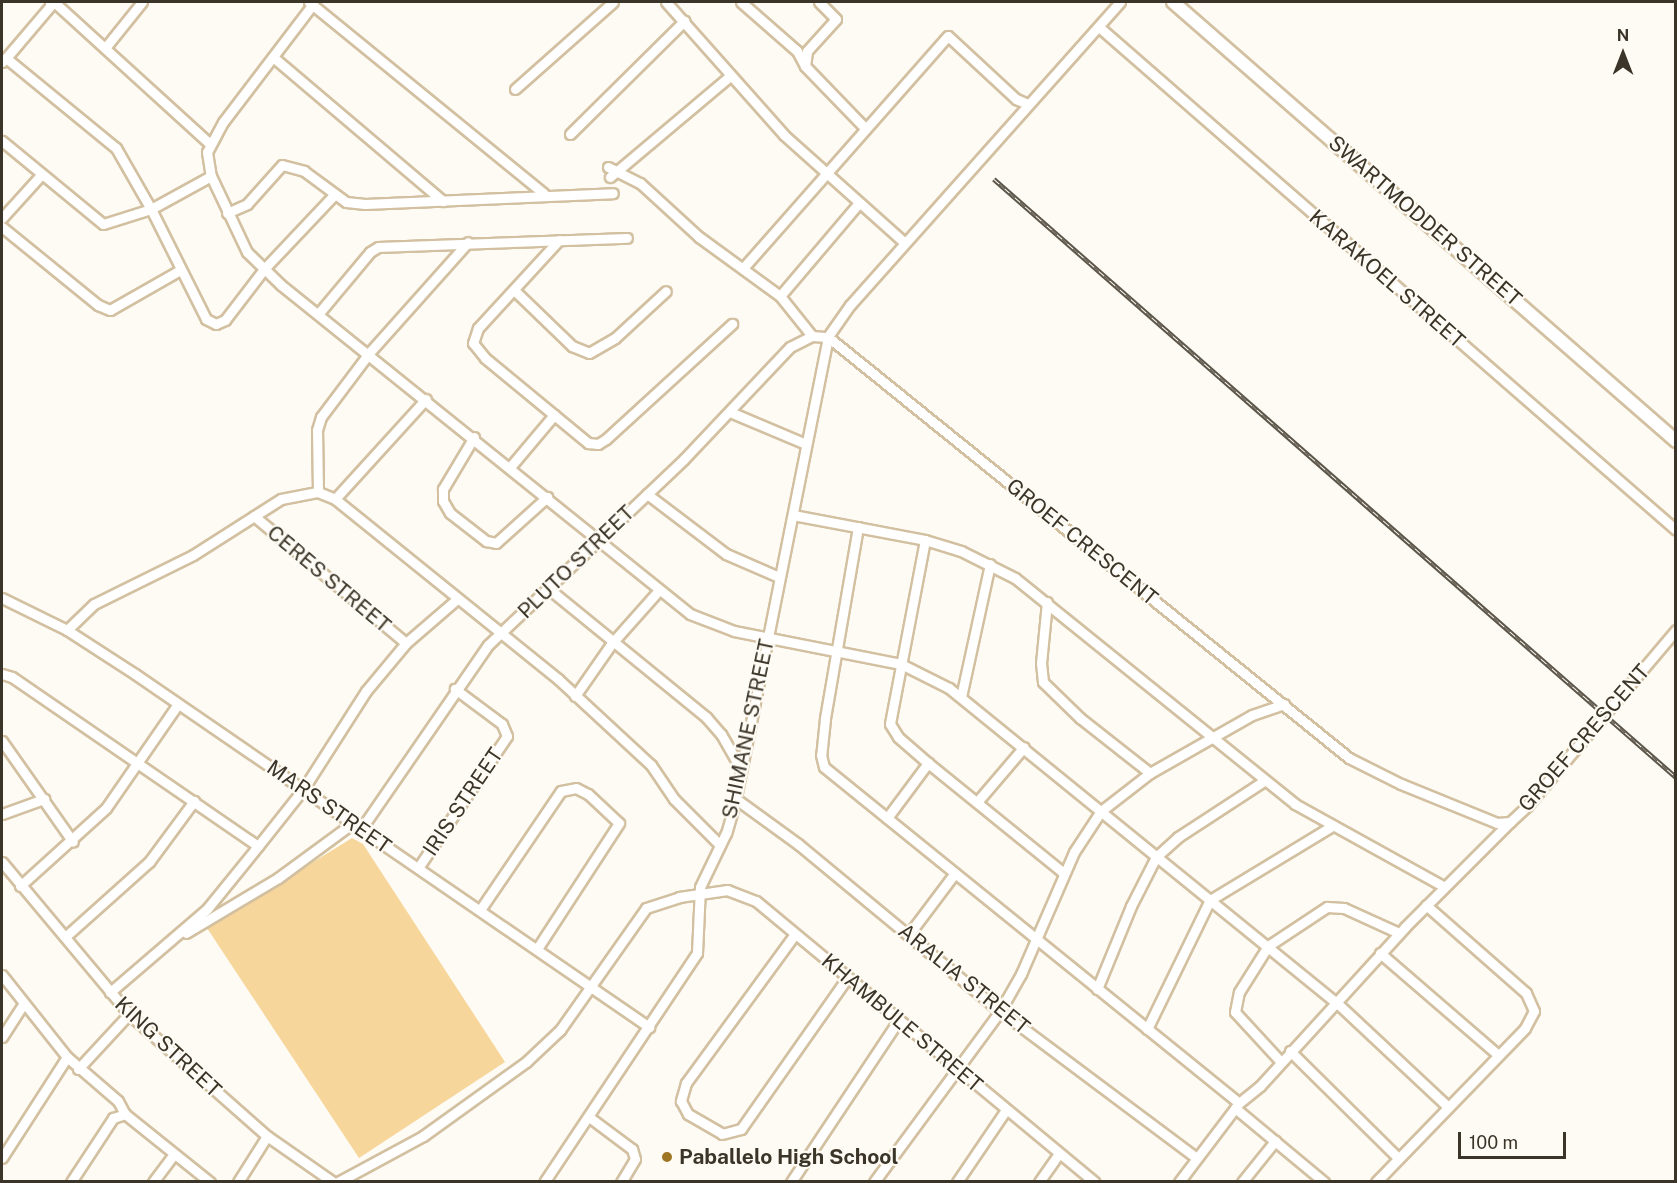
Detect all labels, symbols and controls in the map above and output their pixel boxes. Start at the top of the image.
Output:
north arrow [1593,24,1653,84]
text: N [1617,26,1629,45]
street label: SWARTMODDER STREET [1323,130,1527,312]
street label: KARAKOEL STREET [1304,204,1470,354]
street label: GROEF CRESCENT [1001,473,1163,611]
street label: PLUTO STREET [513,500,639,624]
street label: CERES STREET [262,520,396,638]
street label: SHIMANE STREET [717,637,779,821]
street label: GROEF CRESCENT [1513,659,1655,817]
street label: IRIS STREET [418,743,508,861]
street label: MARS STREET [262,755,396,859]
street label: ARALIA STREET [893,918,1035,1040]
street label: KHAMBULE STREET [816,948,988,1098]
street label: KING STREET [110,991,226,1103]
scale bar [1461,1120,1569,1158]
text: 100 m [1469,1132,1518,1153]
place label: Paballelo High School [679,1144,898,1170]
marker: Paballelo High School [660,1150,674,1164]

